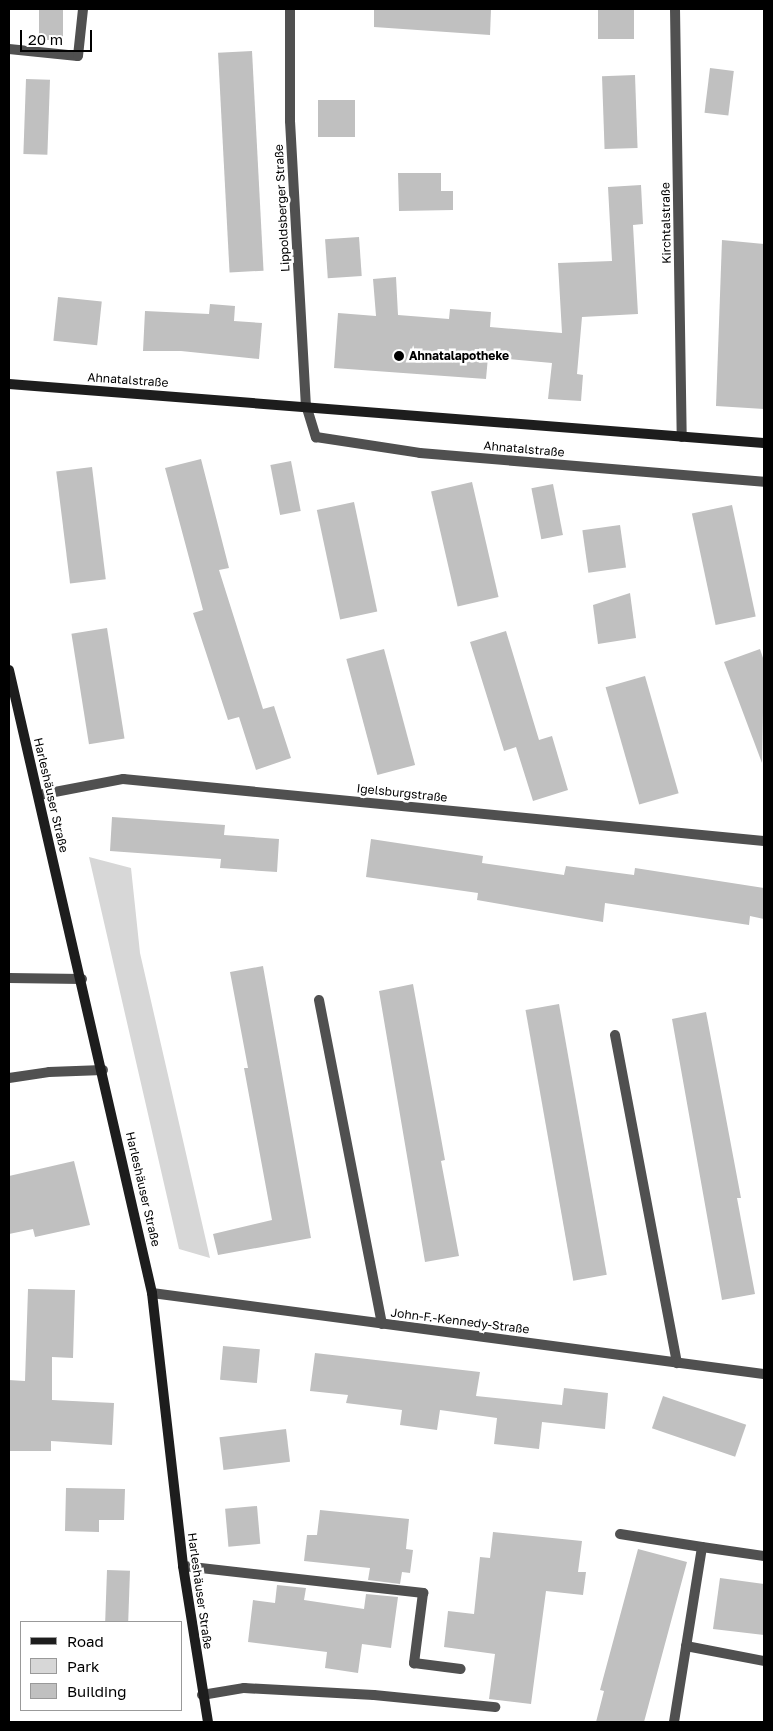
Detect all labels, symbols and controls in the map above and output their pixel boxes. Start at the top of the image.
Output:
scale bar [22,20,95,52]
text: 20 m [28,30,63,48]
street label: Lippoldsberger Straße [271,144,293,272]
street label: Kirchtalstraße [658,182,674,264]
place label: Ahnatalapotheke [409,349,509,363]
marker: Ahnatalapotheke [393,350,405,362]
street label: Ahnatalstraße [87,370,169,390]
street label: Ahnatalstraße [483,438,565,460]
street label: Harleshäuser Straße [31,736,71,854]
street label: Igelsburgstraße [356,781,448,805]
street label: Harleshäuser Straße [123,1130,163,1248]
street label: John-F.-Kennedy-Straße [390,1305,530,1337]
street label: Harleshäuser Straße [185,1532,215,1650]
legend [20,1621,182,1711]
text: Road [67,1632,104,1650]
text: Park [67,1657,99,1675]
text: Building [67,1682,127,1700]

